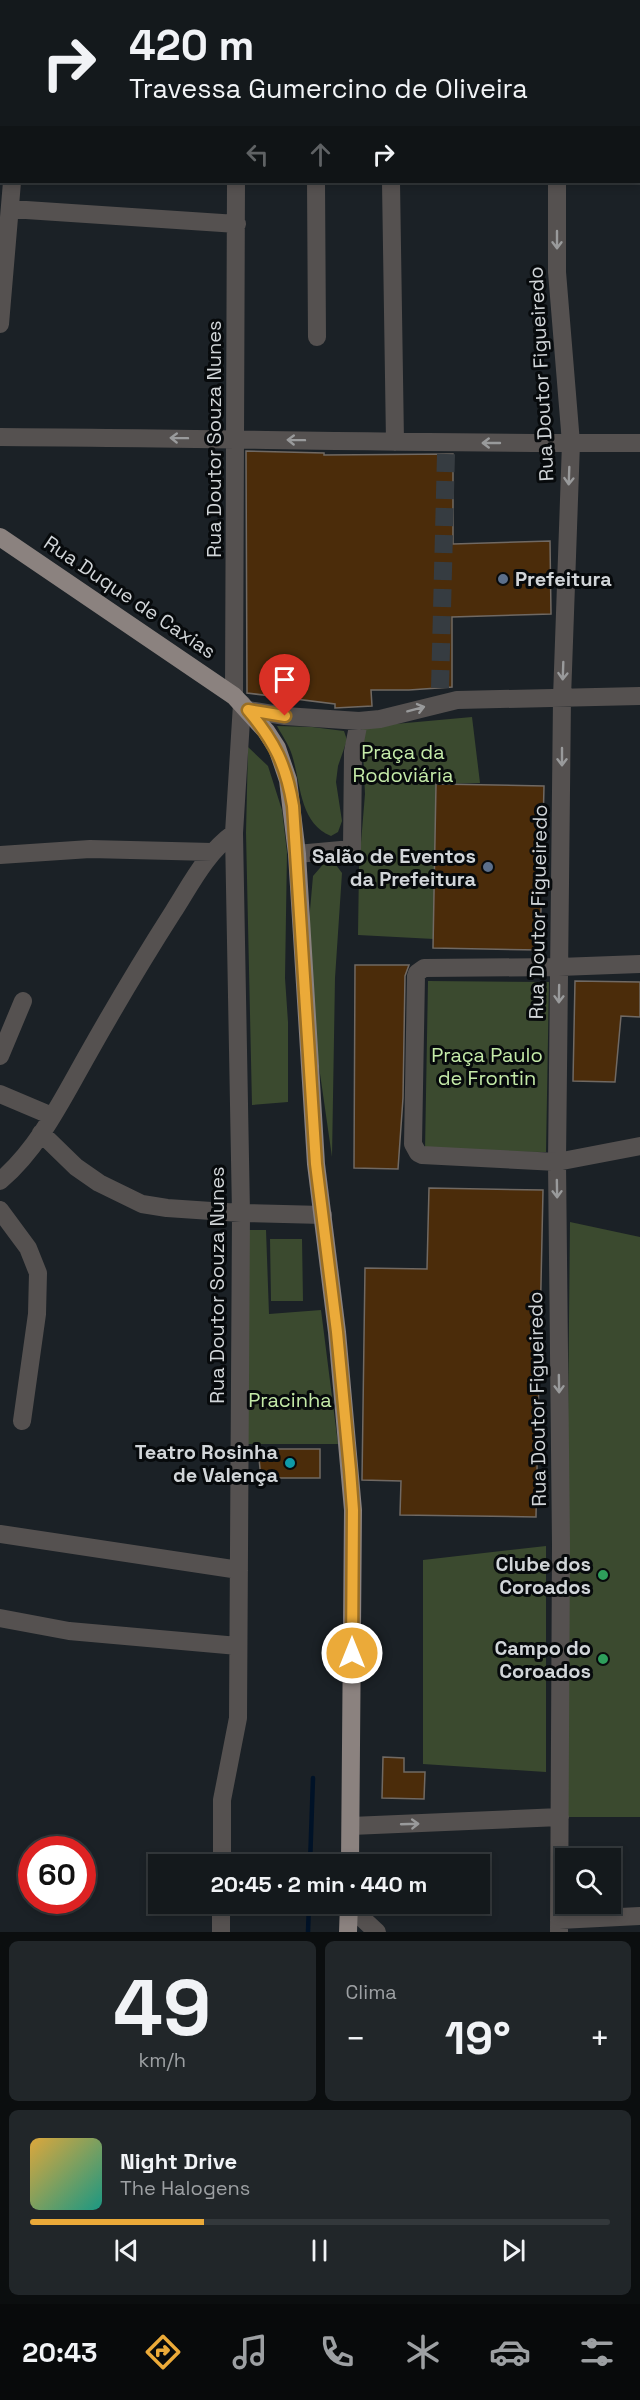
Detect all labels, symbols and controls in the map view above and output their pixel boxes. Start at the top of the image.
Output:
text: 420 m [129,19,254,72]
icon: right [30,24,108,102]
text: Travessa Gumercino de Oliveira [129,71,528,106]
icon: left [241,138,274,171]
icon: ahead [304,138,337,171]
icon: right [367,138,400,171]
one-way arrow [551,229,563,249]
street label: Rua Doutor Figueiredo [522,266,560,482]
street label: Rua Doutor Souza Nunes [201,320,227,558]
one-way arrow [169,432,189,444]
one-way arrow [287,434,307,446]
one-way arrow [482,437,502,449]
one-way arrow [564,466,575,486]
street label: Rua Duque de Caxias [39,530,221,664]
place label: Prefeitura [515,566,612,592]
marker: Prefeitura [496,572,510,586]
pin [259,654,310,716]
one-way arrow [557,661,569,681]
icon: arrive [268,663,301,696]
one-way arrow [406,703,425,714]
park label: Praça da Rodoviária [353,739,453,788]
one-way arrow [556,746,568,766]
street label: Rua Doutor Figueiredo [523,804,553,1020]
place label: Salão de Eventos da Prefeitura [312,843,476,892]
marker: Salão de Eventos da Prefeitura [481,860,495,874]
one-way arrow [554,983,565,1003]
park label: Praça Paulo de Frontin [431,1042,543,1091]
street label: Rua Doutor Souza Nunes [204,1166,230,1404]
one-way arrow [551,1178,563,1198]
street label: Rua Doutor Figueiredo [522,1291,552,1507]
one-way arrow [553,1373,565,1393]
park label: Pracinha [248,1387,332,1413]
place label: Teatro Rosinha de Valença [135,1439,278,1488]
marker: Teatro Rosinha de Valença [283,1456,297,1470]
place label: Clube dos Coroados [496,1551,591,1600]
marker: Clube dos Coroados [596,1568,610,1582]
position arrow [320,1621,384,1685]
place label: Campo do Coroados [494,1635,591,1684]
marker: Campo do Coroados [596,1652,610,1666]
one-way arrow [399,1818,419,1829]
speed limit sign: 60 [18,1836,96,1914]
map controls [555,1848,621,1914]
button: search [555,1848,621,1914]
text: 20:45 · 2 min · 440 m [211,1870,427,1898]
text: 49 [113,1958,211,2058]
text: Clima [346,1979,397,2005]
text: 19° [445,2010,511,2067]
text: − [346,2018,366,2060]
text: + [590,2018,610,2060]
text: km/h [138,2047,186,2073]
text: Night Drive [120,2147,237,2175]
text: The Halogens [120,2175,250,2201]
icon: previous [110,2234,143,2267]
icon: pause [303,2234,336,2267]
icon: next [497,2234,530,2267]
icon: directions [142,2331,184,2373]
icon: music [229,2331,271,2373]
icon: phone [316,2331,358,2373]
icon: climate [402,2331,444,2373]
icon: car [489,2331,531,2373]
icon: filters [576,2331,618,2373]
text: 20:43 [22,2335,98,2370]

